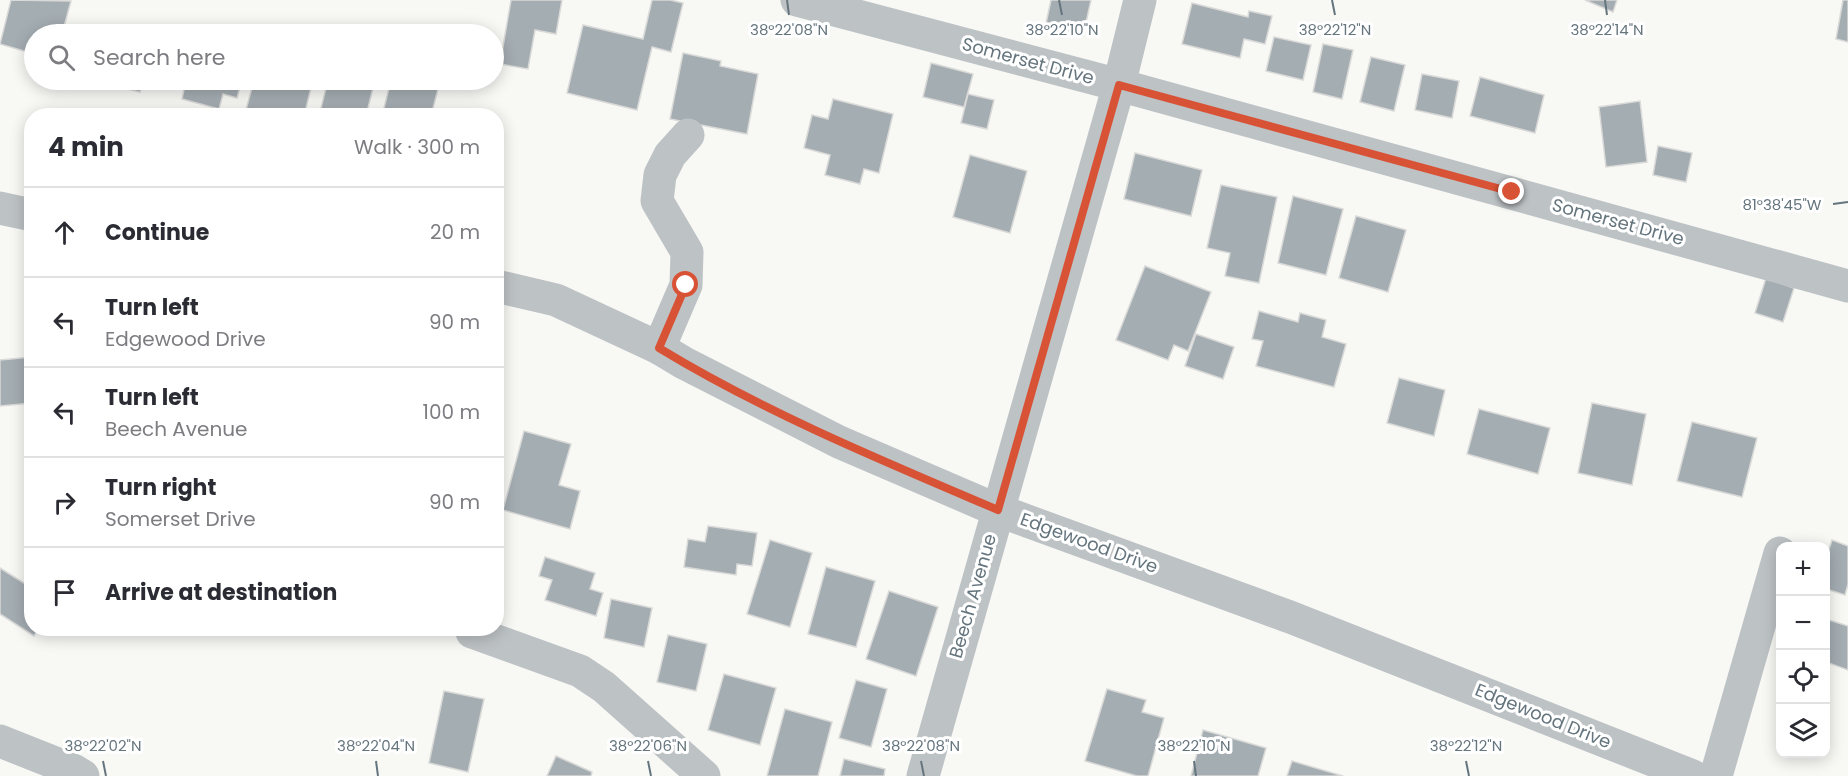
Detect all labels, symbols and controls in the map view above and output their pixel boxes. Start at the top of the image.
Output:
text: 38°22'08"N [750,19,828,40]
text: 38°22'10"N [1025,19,1099,40]
text: 38°22'12"N [1299,19,1371,40]
text: 38°22'14"N [1570,19,1644,40]
search box [24,24,504,90]
street label: Somerset Drive [959,31,1097,90]
icon: search [45,41,78,74]
text: Search here [93,42,226,73]
text: 4 min [48,129,124,165]
text: Walk · 300 m [354,133,480,161]
route end [1498,178,1524,204]
street label: Somerset Drive [1549,192,1687,251]
text: 81°38'45"W [1743,194,1822,215]
icon: ahead [48,216,81,249]
text: Continue [105,217,209,248]
text: 20 m [430,218,480,246]
route start [672,271,698,297]
text: Turn left [105,292,199,323]
icon: left [48,306,81,339]
text: 90 m [429,308,480,336]
text: Edgewood Drive [105,325,266,353]
text: Turn left [105,382,199,413]
icon: left [48,396,81,429]
text: 100 m [423,398,480,426]
text: Beech Avenue [105,415,247,443]
text: Turn right [105,472,216,503]
icon: right [48,486,81,519]
text: 90 m [429,488,480,516]
text: Somerset Drive [105,505,256,533]
street label: Edgewood Drive [1017,506,1161,579]
street label: Beech Avenue [943,531,1002,661]
map controls [1776,542,1830,758]
button: + [1776,542,1830,596]
icon: arrive [48,576,81,609]
text: Arrive at destination [105,577,337,608]
button: − [1776,596,1830,650]
button: locate [1776,650,1830,704]
street label: Edgewood Drive [1471,677,1615,754]
button: layers [1776,704,1830,758]
text: 38°22'02"N [64,735,142,756]
text: 38°22'04"N [337,735,415,756]
text: 38°22'06"N [609,735,687,756]
text: 38°22'08"N [882,735,960,756]
text: 38°22'10"N [1157,735,1231,756]
text: 38°22'12"N [1430,735,1502,756]

